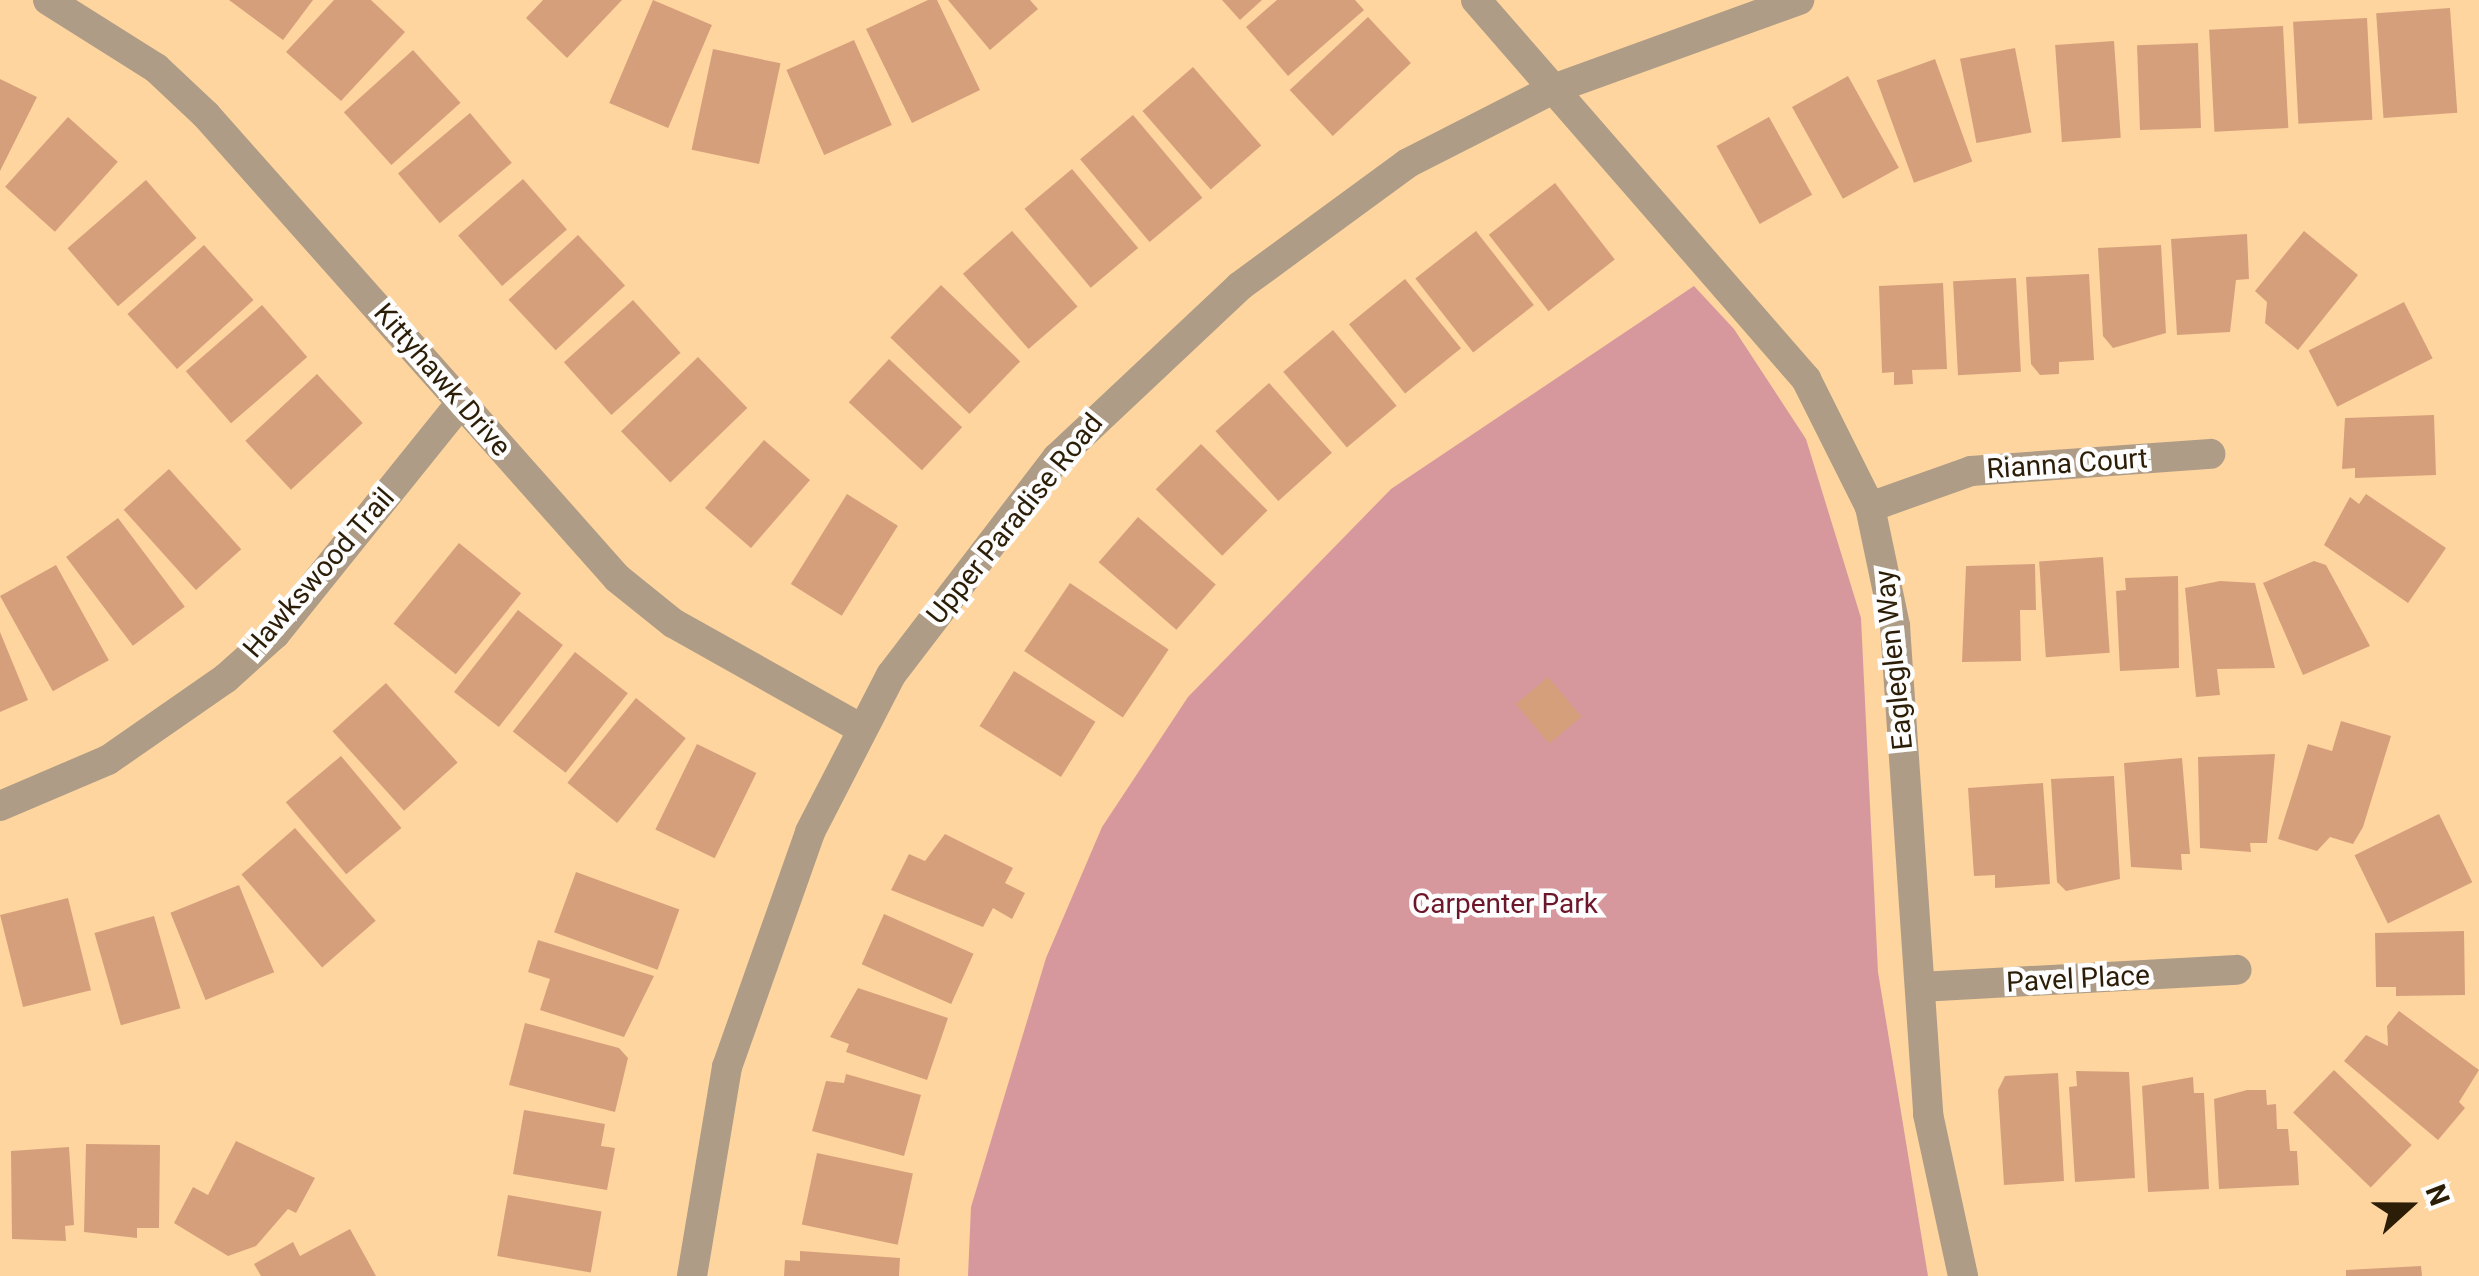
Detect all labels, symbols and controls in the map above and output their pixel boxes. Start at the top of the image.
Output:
street label: Kittyhawk Drive [366,297,518,463]
street label: Upper Paradise Road [920,407,1110,631]
street label: Rianna Court [1985,442,2149,486]
street label: Hawkswood Trail [236,481,402,665]
street label: Eagleglen Way [1868,568,1920,752]
park label: Carpenter Park [1412,887,1598,921]
street label: Pavel Place [2005,958,2151,1000]
north arrow [2359,1156,2459,1256]
text: N [2419,1180,2456,1210]

